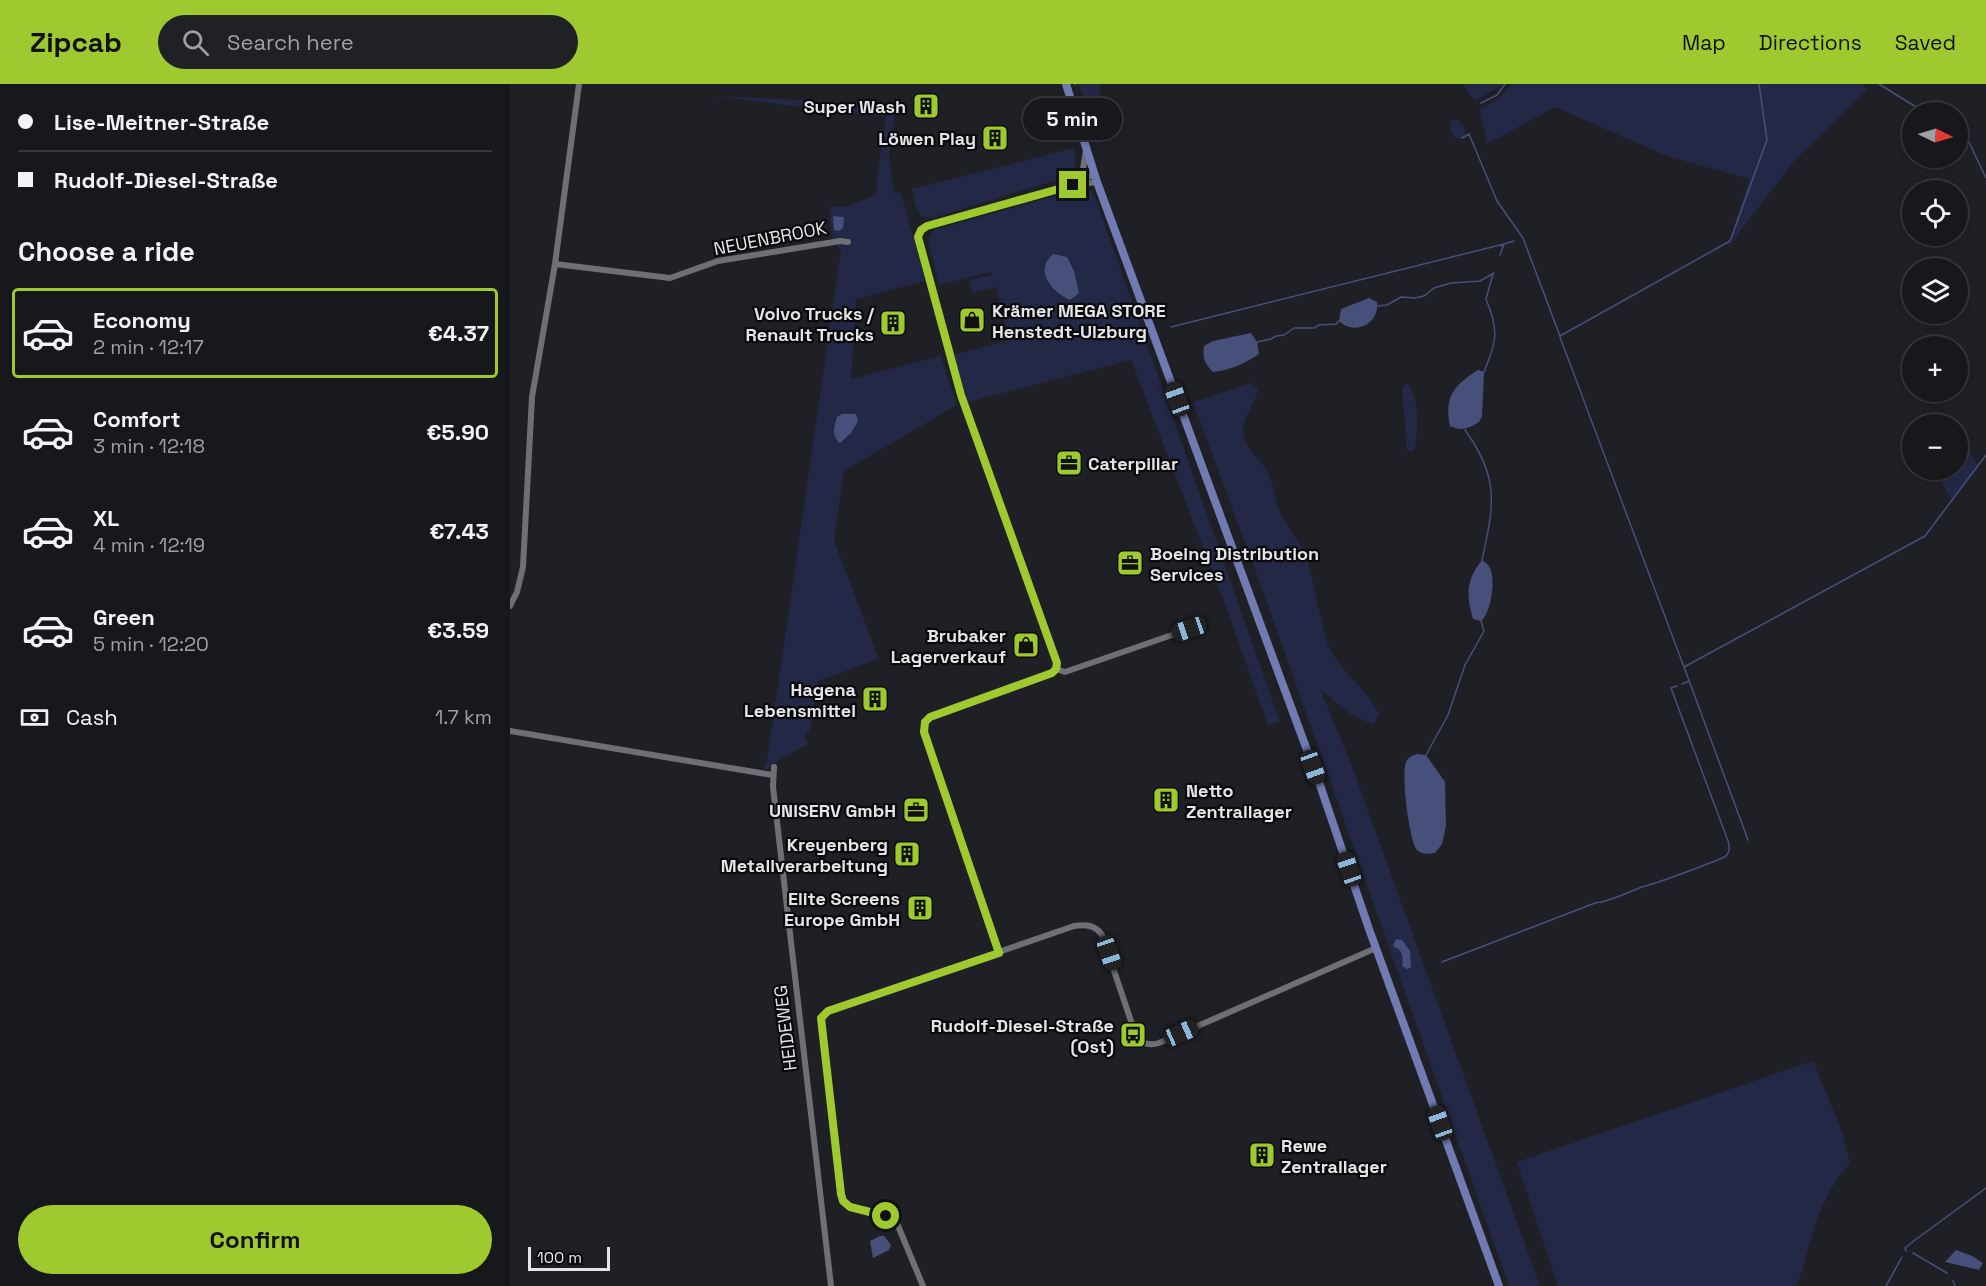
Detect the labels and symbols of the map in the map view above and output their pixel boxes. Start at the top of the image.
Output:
building icon: Super Wash [911,91,941,121]
place label: Super Wash [804,95,906,118]
callout: 5 min [1024,98,1122,140]
north arrow [1902,102,1968,168]
building icon: Löwen Play [980,123,1010,153]
place label: Löwen Play [878,127,976,150]
route end [1059,171,1086,198]
street label: NEUENBROOK [712,216,828,260]
place label: Krämer MEGA STORE Henstedt-Ulzburg [992,299,1166,343]
place label: Volvo Trucks / Renault Trucks [745,302,875,346]
shop icon: Krämer MEGA STORE Henstedt-Ulzburg [957,305,987,335]
building icon: Volvo Trucks / Renault Trucks [878,308,908,338]
car [1162,379,1192,419]
office icon: Caterpillar [1054,448,1084,478]
place label: Caterpillar [1088,452,1178,475]
place label: Boeing Distribution Services [1150,542,1319,586]
office icon: Boeing Distribution Services [1115,548,1145,578]
car [1169,615,1209,643]
place label: Brubaker Lagerverkauf [891,624,1006,668]
shop icon: Brubaker Lagerverkauf [1011,630,1041,660]
place label: Hagena Lebensmittel [744,678,857,722]
building icon: Hagena Lebensmittel [860,684,890,714]
car [1298,747,1328,787]
place label: Netto Zentrallager [1186,779,1292,823]
building icon: Netto Zentrallager [1151,785,1181,815]
office icon: UNISERV GmbH [901,795,931,825]
place label: UNISERV GmbH [769,799,896,822]
place label: Kreyenberg Metallverarbeitung [721,833,888,877]
building icon: Kreyenberg Metallverarbeitung [892,839,922,869]
car [1335,849,1363,889]
place label: Elite Screens Europe GmbH [784,887,900,931]
building icon: Elite Screens Europe GmbH [905,893,935,923]
car [1095,933,1123,973]
street label: HEIDEWEG [768,984,802,1072]
place label: Rudolf-Diesel-Straße (Ost) [931,1014,1114,1058]
car [1161,1017,1201,1049]
bus stop icon: Rudolf-Diesel-Straße (Ost) [1118,1020,1148,1050]
car [1425,1103,1455,1143]
place label: Rewe Zentrallager [1281,1134,1387,1178]
building icon: Rewe Zentrallager [1247,1140,1277,1170]
route start [872,1202,899,1229]
scale bar [528,1244,610,1272]

